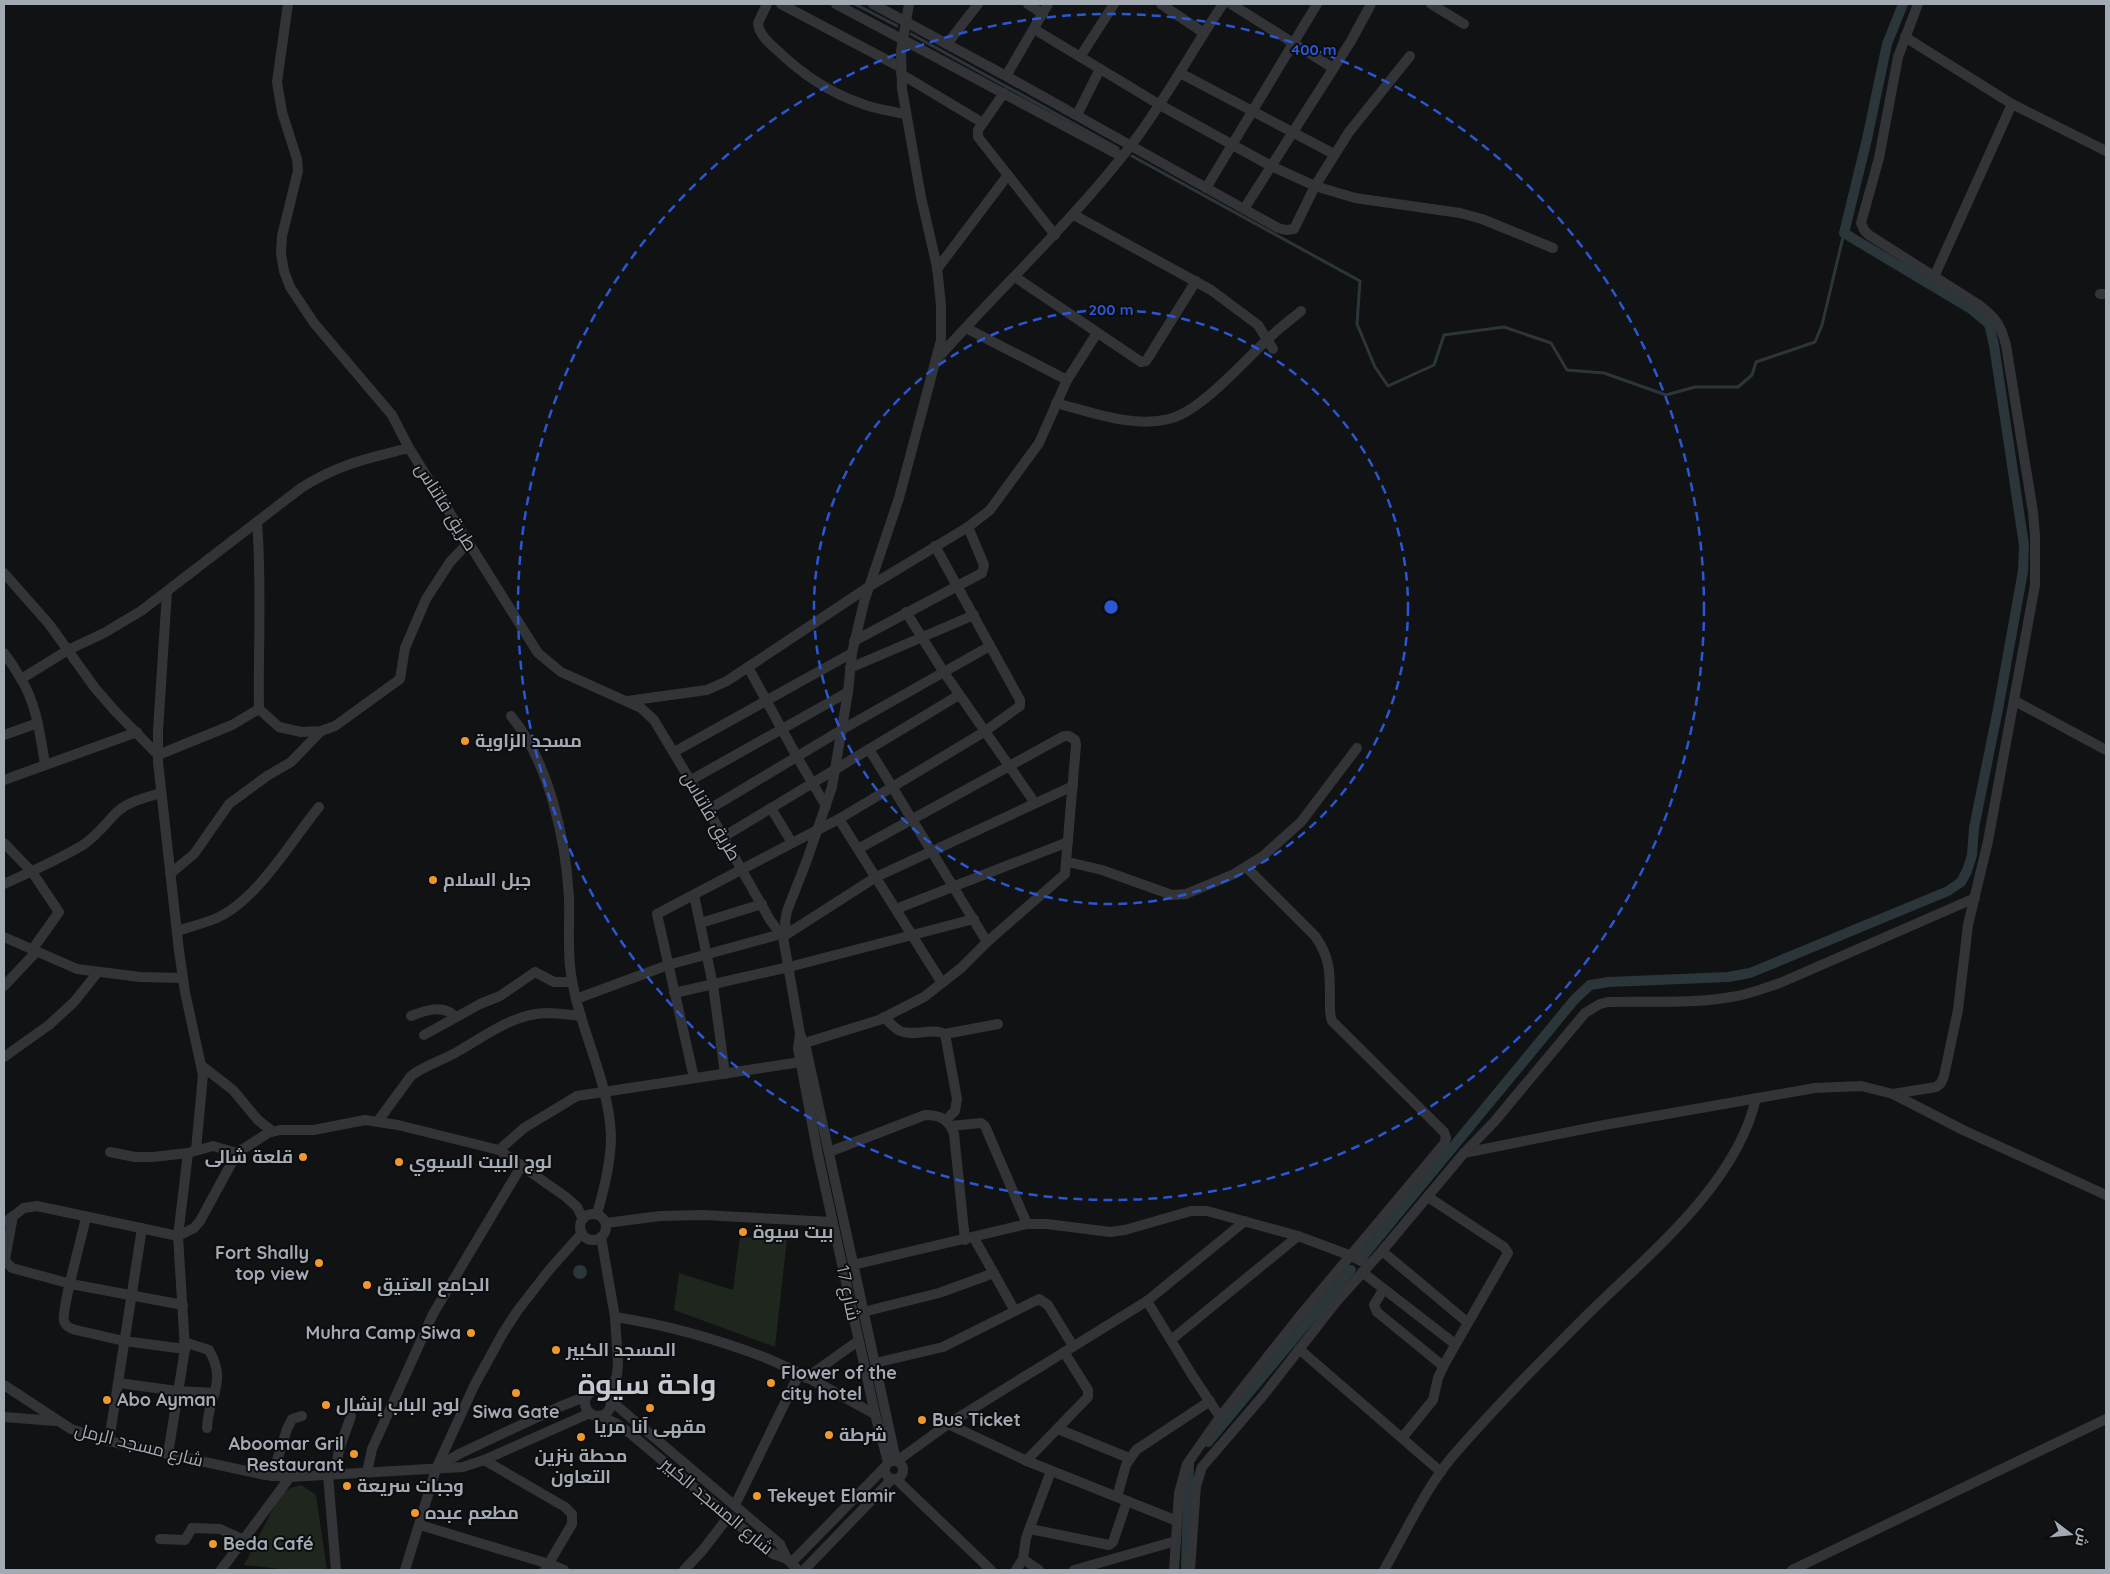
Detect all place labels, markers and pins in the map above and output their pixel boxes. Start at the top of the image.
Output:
centre of rings [1102,598,1120,616]
place label: مسجد الزاوية [475,729,582,752]
marker: مسجد الزاوية [459,735,471,747]
place label: جبل السلام [443,868,531,892]
marker: جبل السلام [427,874,439,886]
place label: قلعة شالى [205,1145,293,1168]
place label: لوج البيت السيوي [409,1150,552,1176]
marker: قلعة شالى [297,1151,309,1163]
marker: لوج البيت السيوي [393,1156,405,1168]
place label: بيت سيوة [753,1220,833,1243]
marker: بيت سيوة [737,1226,749,1238]
place label: Fort Shally top view [215,1241,309,1285]
marker: Fort Shally top view [313,1257,325,1269]
place label: الجامع العتيق [377,1273,490,1297]
marker: الجامع العتيق [361,1279,373,1291]
place label: Muhra Camp Siwa [305,1321,461,1344]
marker: Muhra Camp Siwa [465,1327,477,1339]
place label: المسجد الكبير [565,1338,676,1361]
marker: المسجد الكبير [550,1344,562,1356]
place label: Flower of the city hotel [781,1361,897,1405]
marker: Flower of the city hotel [765,1377,777,1389]
marker: Siwa Gate [510,1387,522,1399]
place label: Abo Ayman [117,1388,216,1411]
place label: لوج الباب إنشال [336,1393,460,1417]
marker: Abo Ayman [101,1394,113,1406]
marker: لوج الباب إنشال [320,1399,332,1411]
place label: Siwa Gate [472,1400,560,1423]
marker: مقهى آنا مريا [644,1402,656,1414]
place label: Bus Ticket [932,1408,1021,1431]
marker: Bus Ticket [916,1414,928,1426]
place label: مقهى آنا مريا [594,1415,706,1438]
place label: شرطة [839,1423,887,1446]
marker: شرطة [823,1429,835,1441]
marker: محطة بنزين التعاون [575,1431,587,1443]
place label: Aboomar Gril Restaurant [229,1432,344,1476]
place label: محطة بنزين التعاون [534,1444,628,1488]
marker: Aboomar Gril Restaurant [348,1448,360,1460]
place label: وجبات سريعة [357,1474,464,1497]
marker: وجبات سريعة [341,1480,353,1492]
place label: Tekeyet Elamir [767,1484,896,1507]
marker: Tekeyet Elamir [751,1490,763,1502]
place label: مطعم عبده [425,1501,519,1525]
marker: مطعم عبده [409,1507,421,1519]
place label: Beda Café [223,1532,314,1555]
marker: Beda Café [207,1538,219,1550]

